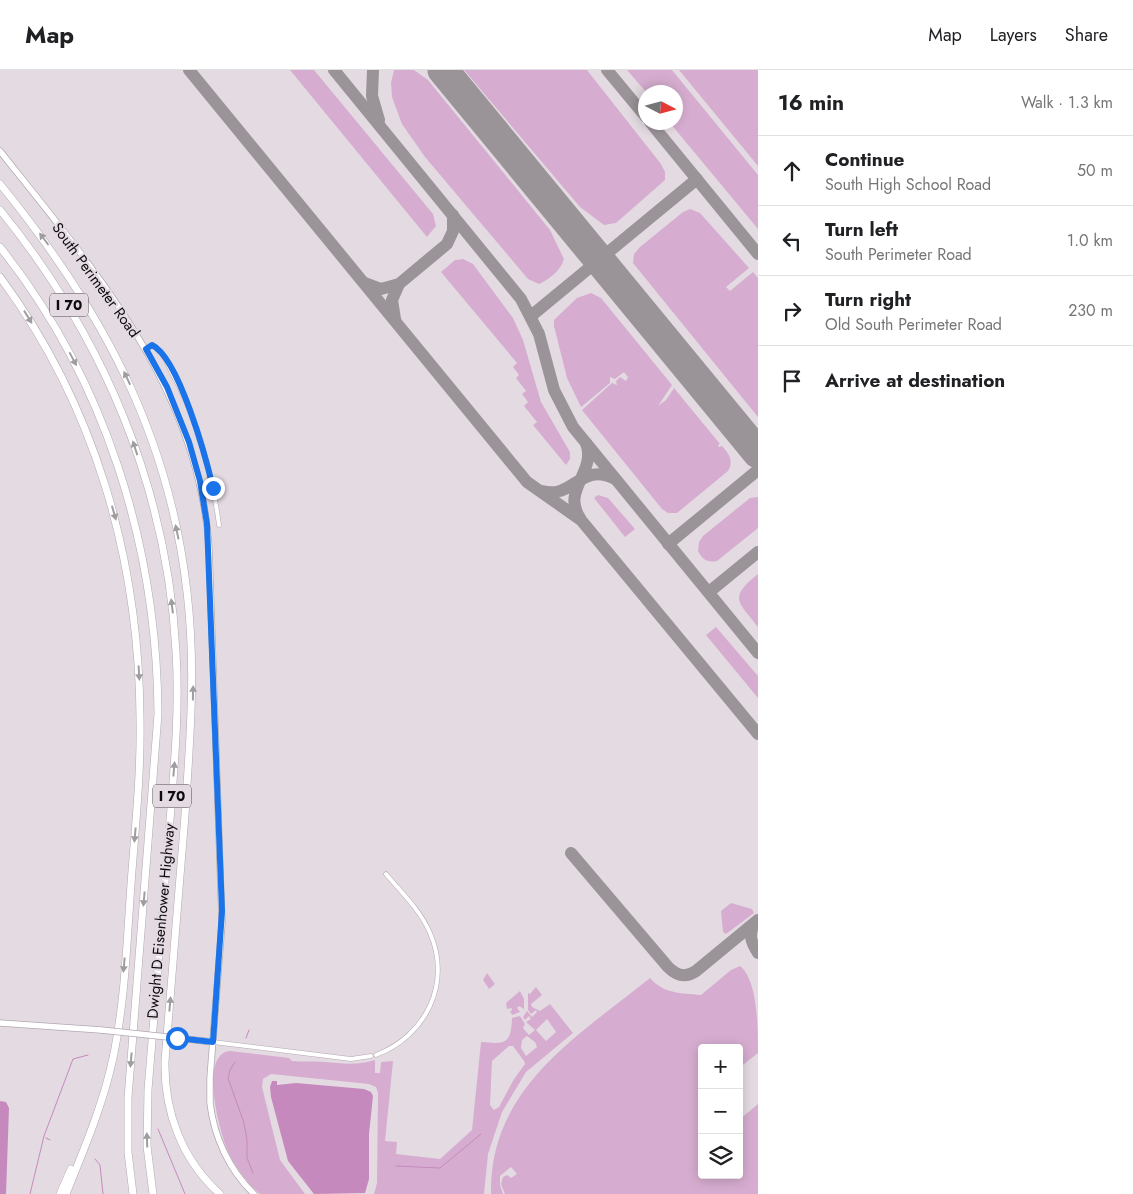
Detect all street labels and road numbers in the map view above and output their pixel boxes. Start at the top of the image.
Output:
street label: South Perimeter Road [47,218,145,342]
road number: I 70 [50,294,88,316]
road number: I 70 [153,784,191,808]
street label: Dwight D Eisenhower Highway [142,822,181,1019]

